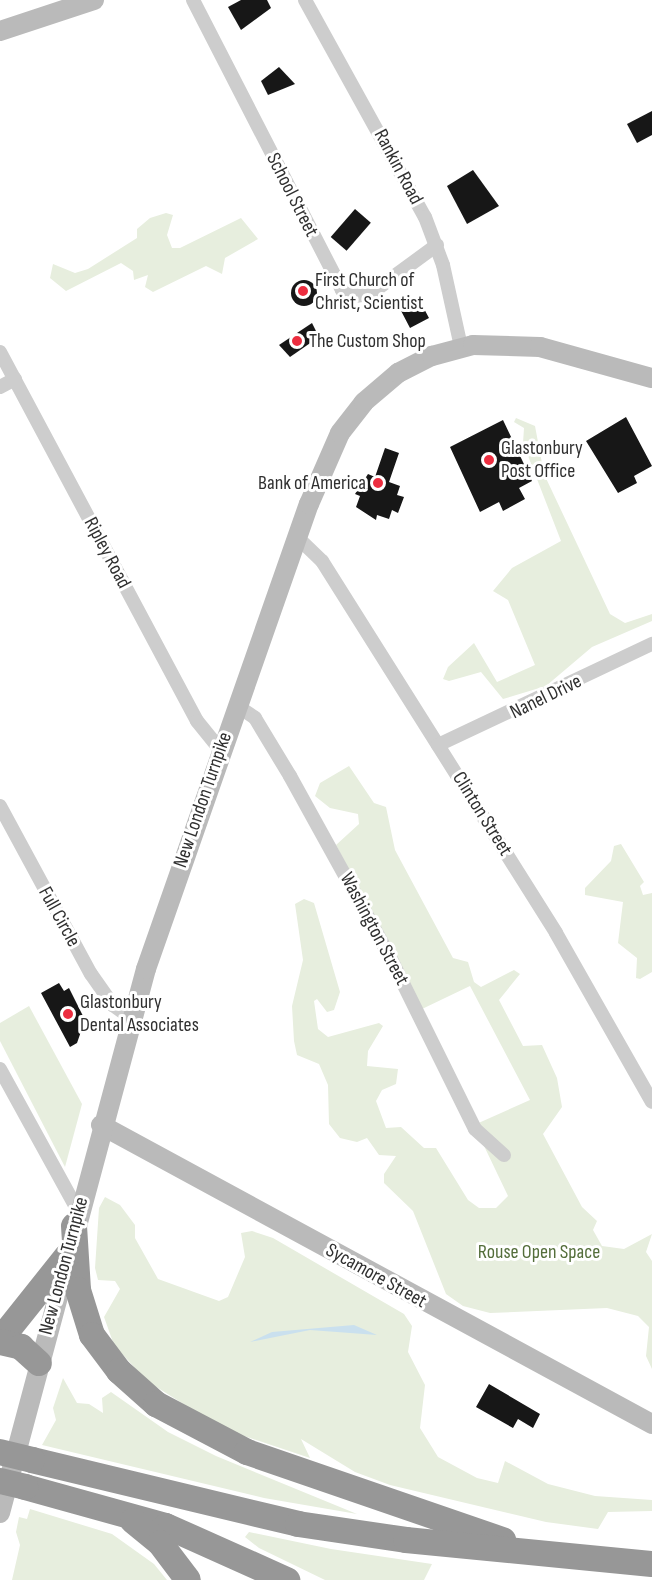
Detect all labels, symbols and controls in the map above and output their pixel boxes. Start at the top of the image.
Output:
street label: Rankin Road [368,125,428,209]
street label: School Street [261,149,323,241]
place label: First Church of Christ, Scientist [315,268,424,315]
marker: First Church of Christ, Scientist [296,284,310,298]
place label: The Custom Shop [309,329,426,353]
marker: The Custom Shop [290,334,304,348]
place label: Glastonbury Post Office [501,436,583,483]
marker: Glastonbury Post Office [482,453,496,467]
place label: Bank of America [258,471,366,495]
marker: Bank of America [371,476,385,490]
street label: Ripley Road [78,513,136,593]
street label: Nanel Drive [506,669,586,725]
street label: New London Turnpike [169,729,237,871]
street label: Clinton Street [447,768,517,860]
street label: Washington Street [334,869,414,989]
street label: Full Circle [33,883,85,951]
place label: Glastonbury Dental Associates [80,990,199,1037]
marker: Glastonbury Dental Associates [61,1007,75,1021]
street label: New London Turnpike [34,1194,94,1338]
street label: Sycamore Street [321,1238,431,1314]
park label: Rouse Open Space [478,1240,600,1264]

